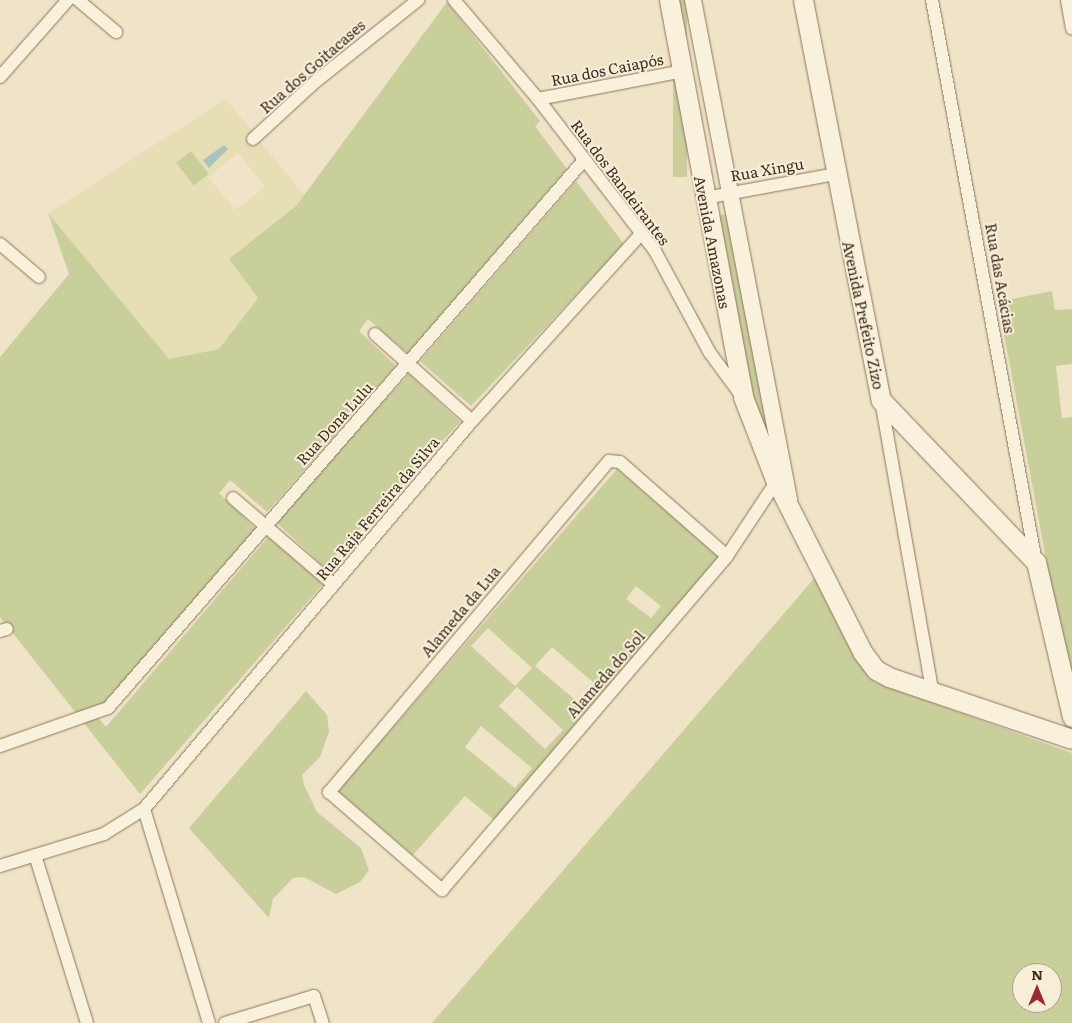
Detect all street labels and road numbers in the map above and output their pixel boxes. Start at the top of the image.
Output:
street label: Rua dos Goitacases [256,16,368,116]
street label: Rua dos Caiapós [549,49,665,89]
street label: Rua dos Bandeirantes [568,116,674,248]
street label: Rua Xingu [729,154,805,184]
street label: Avenida Amazonas [691,174,735,310]
street label: Rua das Acácias [982,222,1020,334]
street label: Avenida Prefeito Zizo [839,239,889,391]
street label: Rua Dona Lulu [292,378,376,468]
street label: Rua Raja Ferreira da Silva [312,433,442,583]
street label: Alameda da Lua [417,562,503,660]
street label: Alameda do Sol [562,627,648,721]

